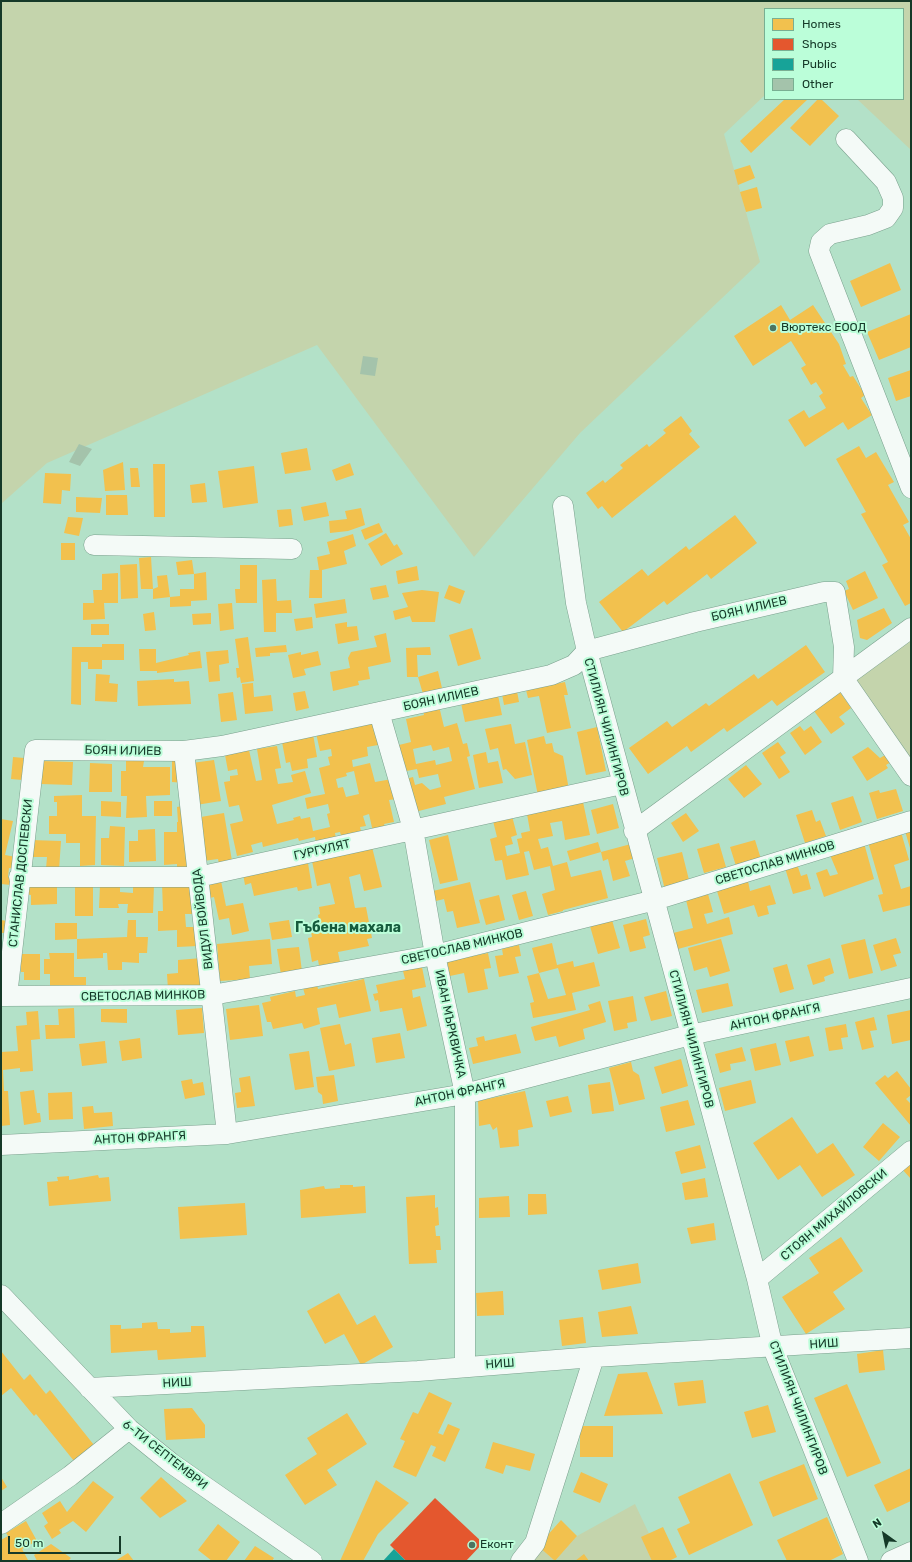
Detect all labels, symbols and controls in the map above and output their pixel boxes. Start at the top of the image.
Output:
legend [764,8,904,100]
text: Homes [802,17,841,31]
text: Shops [802,37,837,51]
text: Public [802,57,837,71]
text: Other [802,77,833,91]
place label: Вюртекс ЕООД [781,321,866,335]
marker: Вюртекс ЕООД [768,323,778,333]
street label: БОЯН ИЛИЕВ [710,593,788,625]
street label: СТИЛИЯН ЧИЛИНГИРОВ [581,656,631,798]
street label: БОЯН ИЛИЕВ [402,684,480,714]
street label: БОЯН ИЛИЕВ [84,743,162,759]
street label: СТАНИСЛАВ ДОСПЕВСКИ [6,798,36,948]
street label: ГУРГУЛЯТ [292,837,352,863]
street label: СВЕТОСЛАВ МИНКОВ [714,838,836,888]
street label: ВИДУЛ ВОЙВОДА [190,868,216,970]
district label: Гъбена махала [295,920,401,936]
street label: СВЕТОСЛАВ МИНКОВ [400,926,524,968]
street label: ИВАН МЪРКВИЧКА [431,968,469,1080]
street label: СТИЛИЯН ЧИЛИНГИРОВ [666,968,716,1110]
street label: СВЕТОСЛАВ МИНКОВ [81,988,205,1004]
street label: АНТОН ФРАНГЯ [729,1000,821,1034]
street label: АНТОН ФРАНГЯ [414,1076,506,1110]
street label: АНТОН ФРАНГЯ [94,1128,186,1148]
street label: СТОЯН МИХАЙЛОВСКИ [778,1166,890,1264]
street label: НИШ [809,1336,839,1352]
street label: СТИЛИЯН ЧИЛИНГИРОВ [766,1339,830,1477]
street label: НИШ [485,1356,515,1372]
street label: НИШ [162,1375,192,1391]
street label: 6-ТИ СЕПТЕМВРИ [120,1417,210,1493]
north arrow [864,1514,904,1554]
text: N [870,1516,884,1531]
scale bar [10,1528,123,1554]
text: 50 m [15,1536,43,1550]
place label: Еконт [480,1538,514,1552]
marker: Еконт [467,1540,477,1550]

